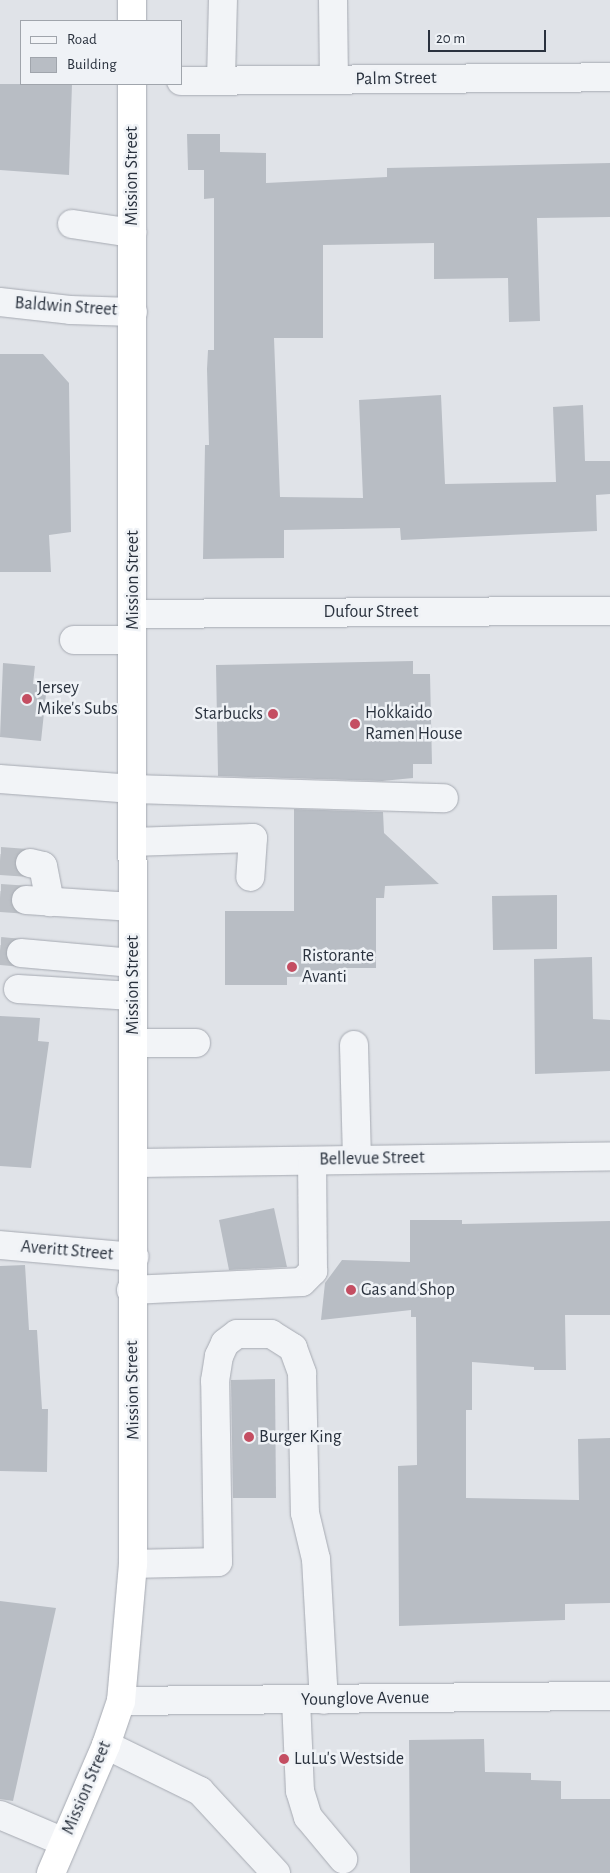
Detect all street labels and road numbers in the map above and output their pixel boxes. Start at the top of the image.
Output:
street label: Palm Street [355,67,437,91]
street label: Mission Street [121,126,143,226]
street label: Baldwin Street [14,293,118,321]
street label: Mission Street [122,530,144,630]
street label: Dufour Street [324,601,418,623]
street label: Mission Street [122,935,144,1035]
street label: Bellevue Street [319,1147,425,1171]
street label: Averitt Street [20,1236,114,1266]
street label: Mission Street [121,1340,145,1440]
street label: Younglove Avenue [301,1687,429,1711]
street label: Mission Street [58,1738,116,1838]

